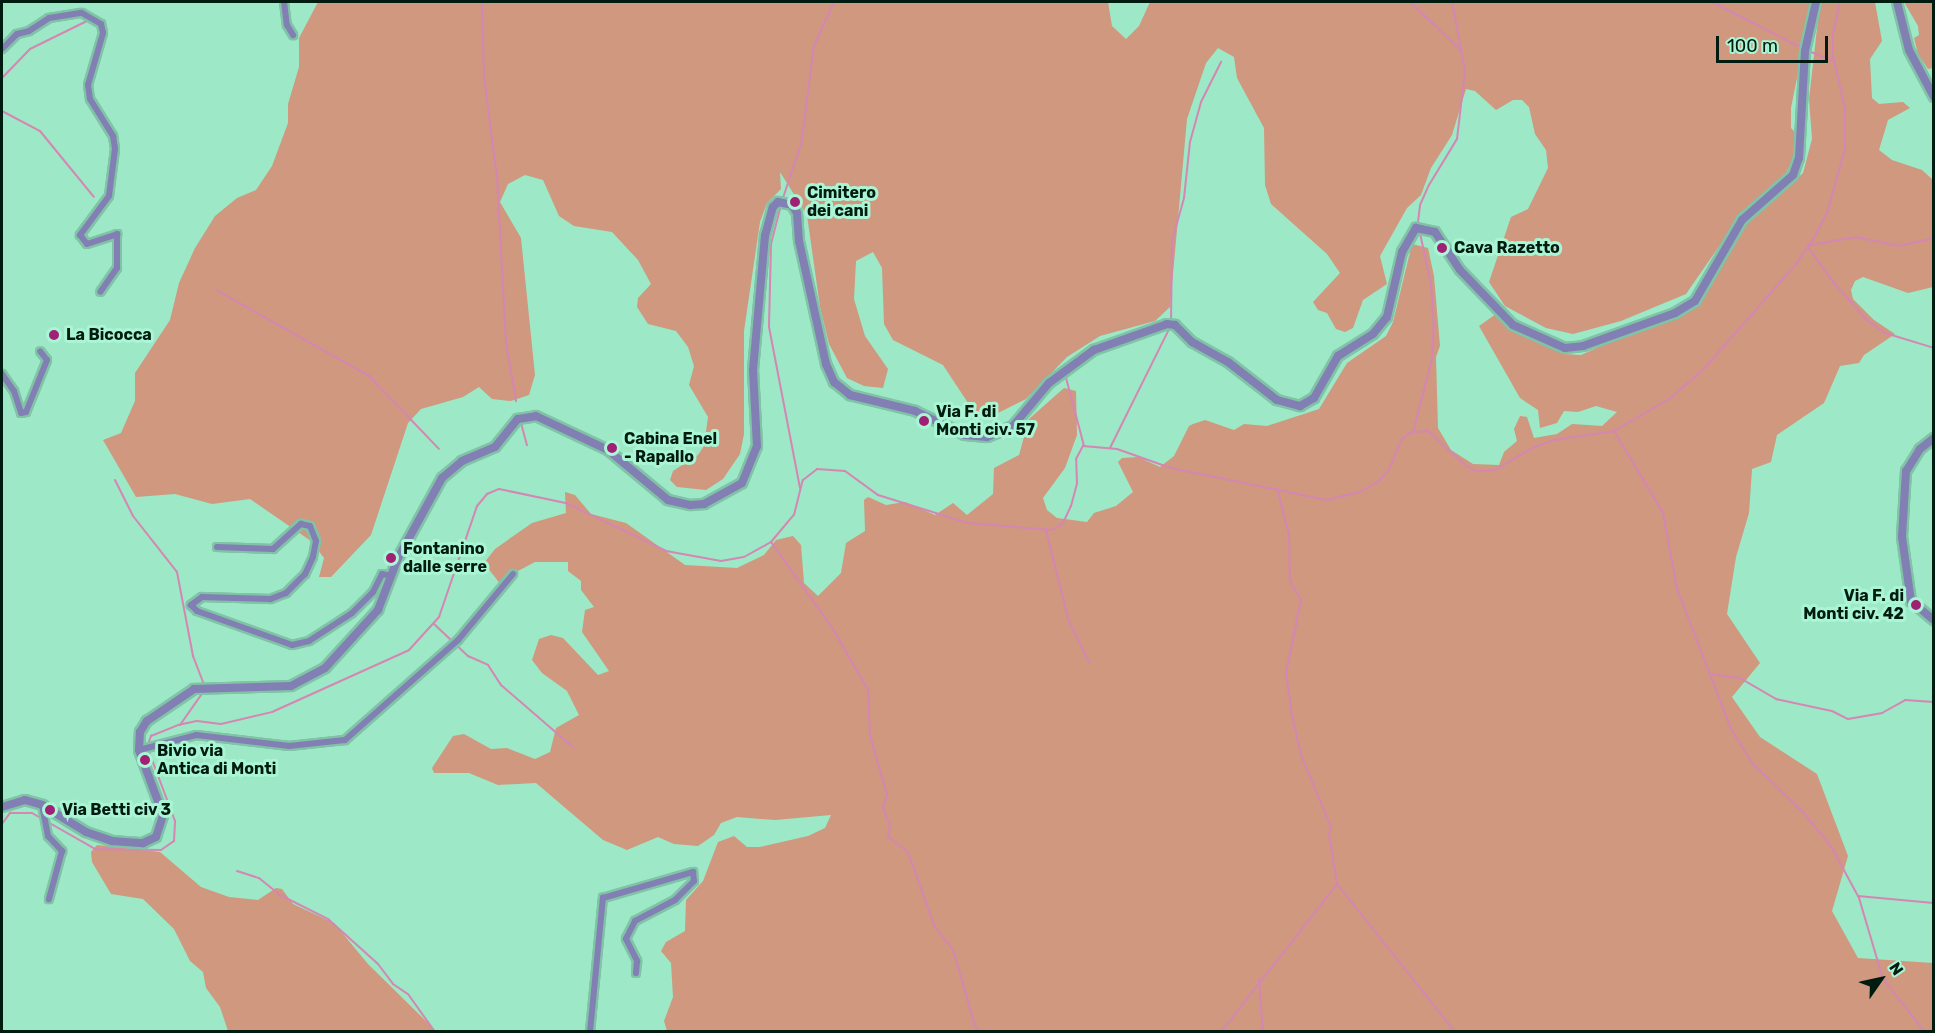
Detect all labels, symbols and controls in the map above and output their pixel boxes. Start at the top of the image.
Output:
scale bar [1719,24,1832,62]
text: 100 m [1727,35,1778,57]
place label: Cimitero dei cani [807,183,876,221]
marker: Cimitero dei cani [788,195,802,209]
place label: Cava Razetto [1454,238,1560,258]
marker: Cava Razetto [1435,241,1449,255]
place label: La Bicocca [66,325,152,345]
marker: La Bicocca [47,328,61,342]
place label: Via F. di Monti civ. 57 [936,402,1035,440]
marker: Via F. di Monti civ. 57 [917,414,931,428]
place label: Cabina Enel - Rapallo [624,429,717,467]
marker: Cabina Enel - Rapallo [605,441,619,455]
place label: Fontanino dalle serre [403,539,487,577]
marker: Fontanino dalle serre [384,551,398,565]
place label: Via F. di Monti civ. 42 [1803,586,1904,624]
marker: Via F. di Monti civ. 42 [1909,598,1923,612]
place label: Bivio via Antica di Monti [157,741,276,779]
marker: Bivio via Antica di Monti [138,753,152,767]
place label: Via Betti civ 3 [62,800,172,820]
marker: Via Betti civ 3 [43,803,57,817]
north arrow [1851,949,1911,1009]
text: N [1885,959,1907,979]

